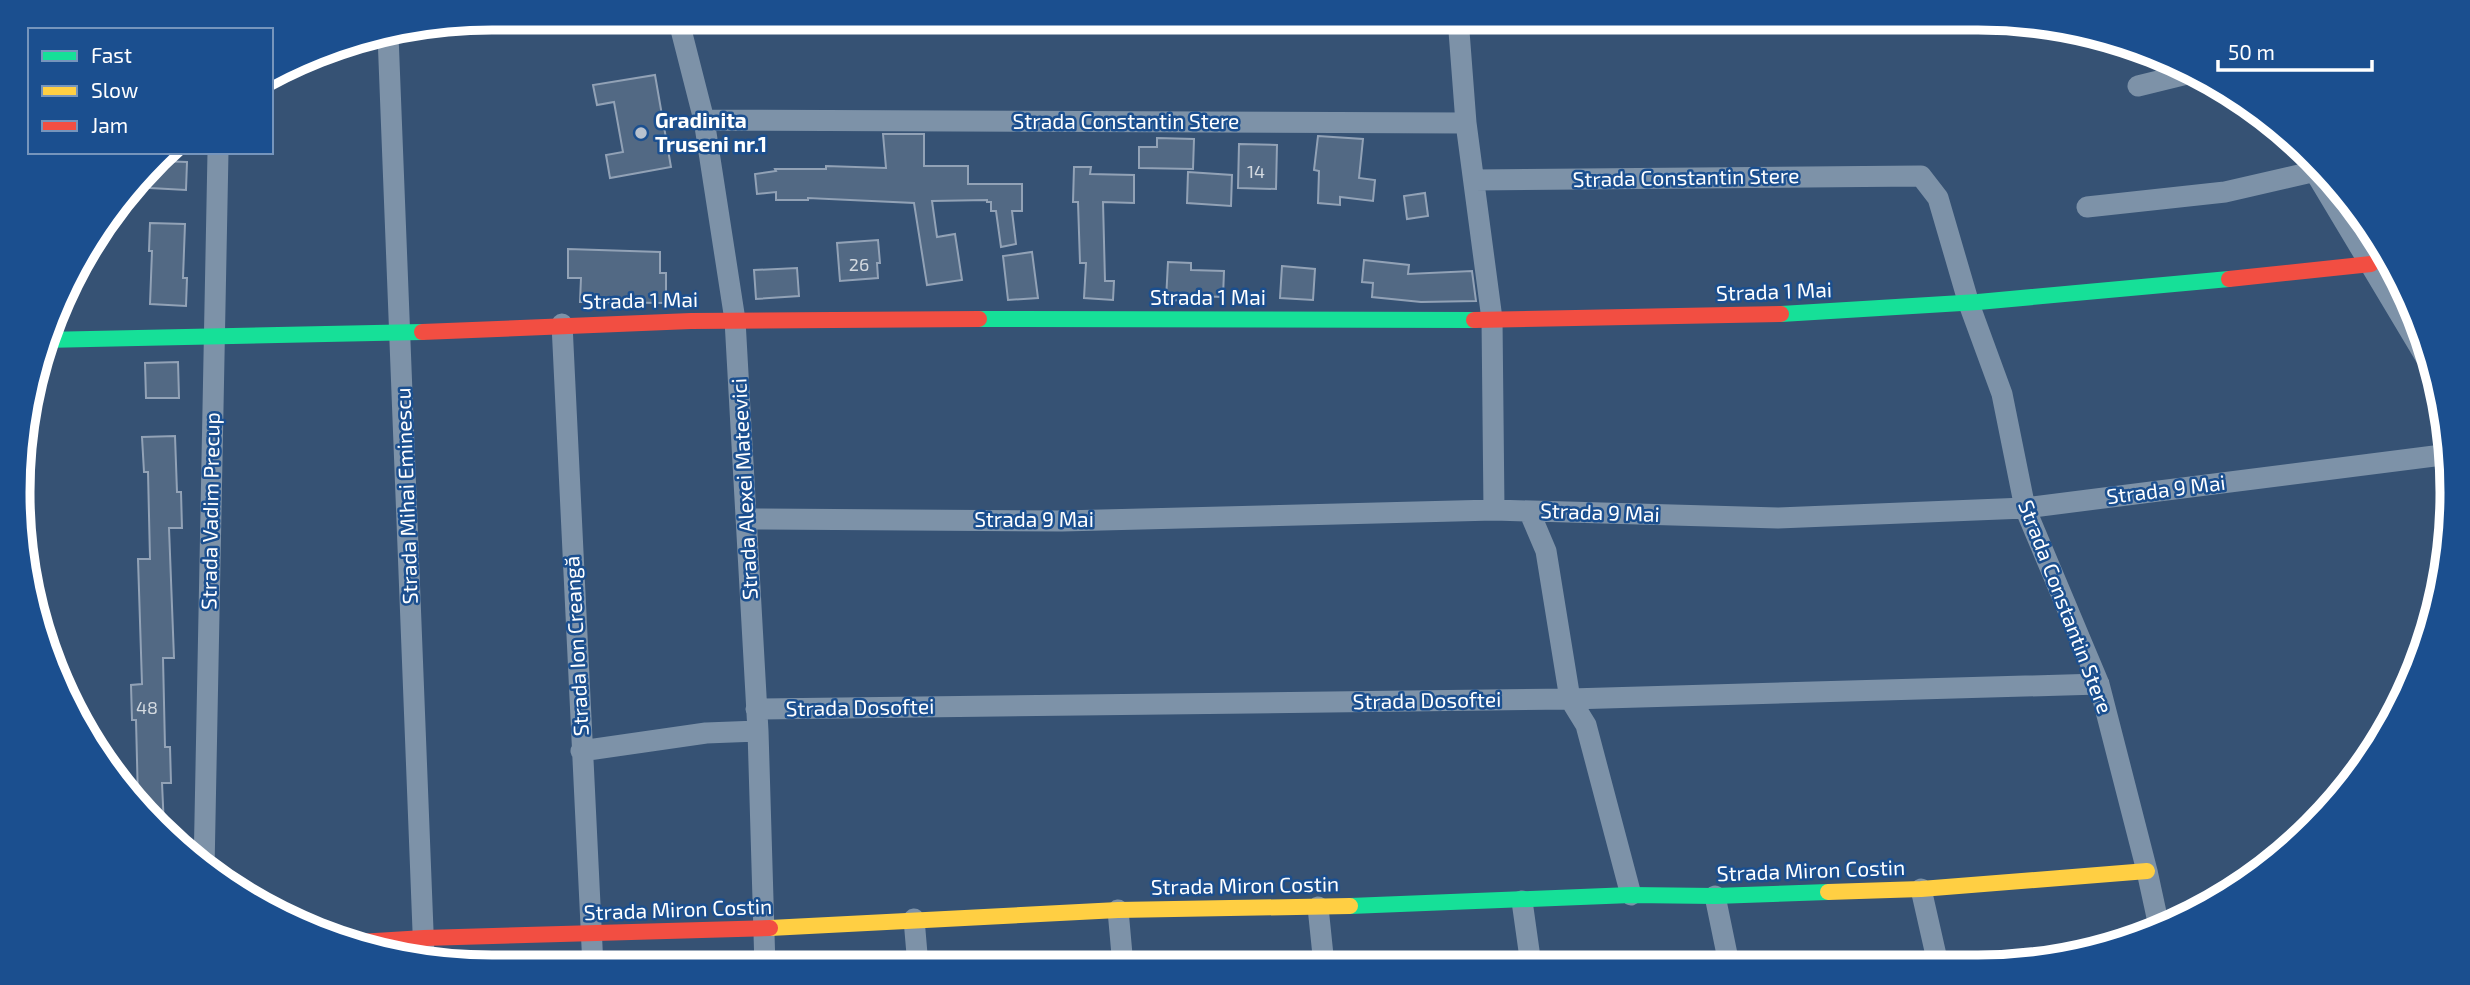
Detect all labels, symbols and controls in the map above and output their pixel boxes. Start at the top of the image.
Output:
legend [28,28,273,154]
scale bar [2218,28,2372,72]
text: 50 m [2228,39,2275,64]
text: Fast [91,42,132,67]
text: Slow [91,77,138,102]
place label: Gradinita Truseni nr.1 [655,107,767,156]
street label: Strada Constantin Stere [1013,108,1239,133]
text: Jam [91,112,128,137]
marker: Gradinita Truseni nr.1 [633,125,649,141]
house number: 14 [1247,160,1265,182]
street label: Strada Constantin Stere [1572,162,1800,191]
house number: 26 [849,253,869,275]
street label: Strada 1 Mai [1716,276,1832,305]
street label: Strada 1 Mai [1150,284,1266,309]
street label: Strada 1 Mai [582,286,698,313]
street label: Strada Alexei Mateevici [725,377,762,601]
street label: Strada Mihai Eminescu [389,387,422,605]
street label: Strada Vadim Precup [195,412,224,610]
street label: Strada 9 Mai [2105,469,2227,508]
street label: Strada Constantin Stere [2014,496,2119,717]
street label: Strada 9 Mai [1540,497,1660,526]
street label: Strada 9 Mai [974,506,1094,531]
street label: Strada Ion Creangă [558,555,593,737]
street label: Strada Dosoftei [1352,686,1502,713]
street label: Strada Dosoftei [785,693,935,720]
house number: 48 [136,696,158,718]
street label: Strada Miron Costin [1716,854,1906,885]
street label: Strada Miron Costin [1151,870,1339,899]
street label: Strada Miron Costin [583,893,773,924]

